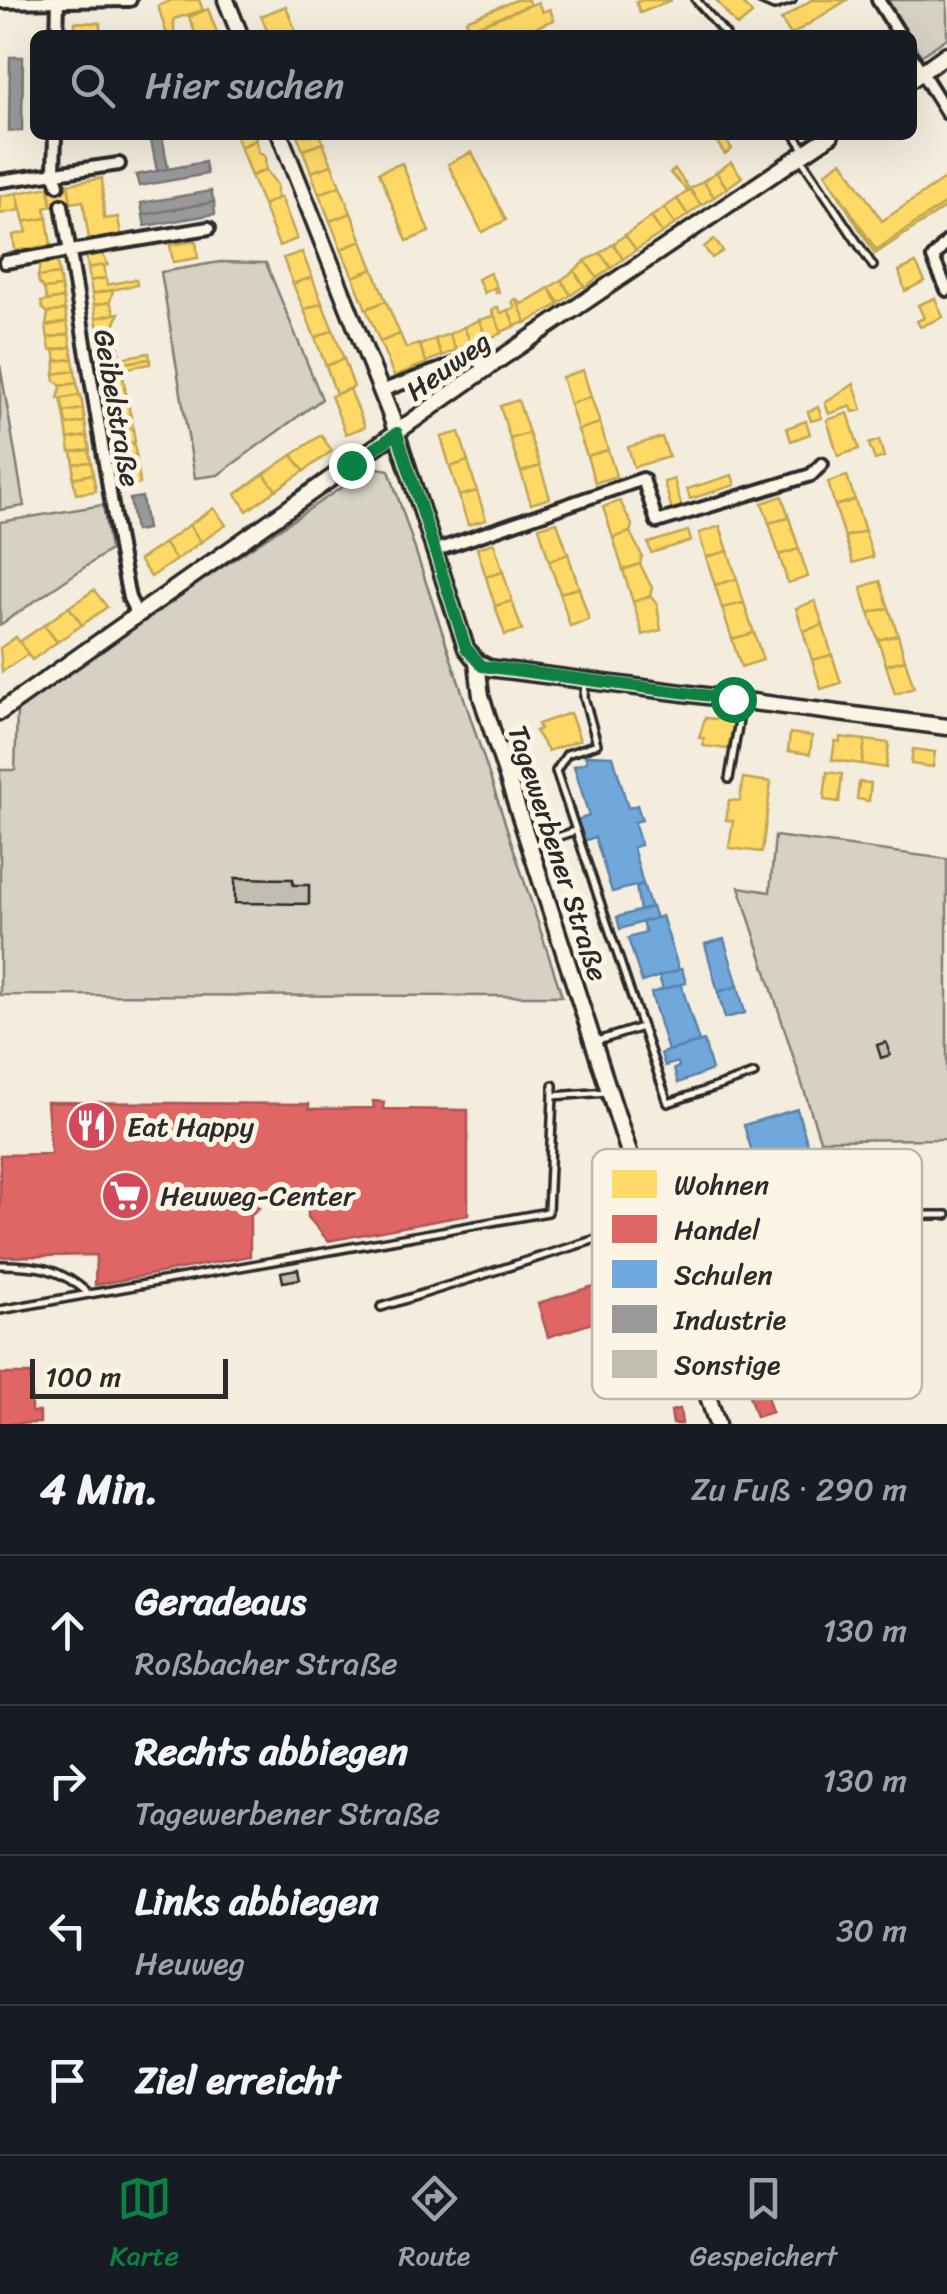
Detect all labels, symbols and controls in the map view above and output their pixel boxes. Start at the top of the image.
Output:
search box [30,30,917,140]
text: Hier suchen [145,52,344,119]
icon: search [65,58,120,113]
street label: Heuweg [395,318,501,414]
street label: Geibelstraße [79,325,155,491]
route end [329,443,375,489]
route start [711,677,757,723]
street label: Tagewerbener Straße [493,718,623,988]
restaurant icon: Eat Happy [66,1100,118,1152]
place label: Eat Happy [127,1102,255,1151]
legend [592,1149,922,1399]
text: Wohnen [674,1160,769,1209]
supermarket icon: Heuweg-Center [99,1169,151,1221]
place label: Heuweg-Center [160,1171,356,1220]
text: Handel [674,1205,761,1254]
text: Schulen [674,1250,773,1299]
text: Industrie [673,1295,786,1344]
text: Sonstige [674,1340,780,1389]
text: 100 m [45,1352,121,1401]
scale bar [30,1354,228,1398]
text: 4 Min. [40,1452,158,1526]
text: Zu Fuß · 290 m [691,1461,907,1518]
text: Geradeaus [135,1568,306,1635]
text: 130 m [823,1602,907,1659]
icon: ahead [40,1603,95,1658]
text: Roßbacher Straße [135,1635,398,1692]
text: Rechts abbiegen [135,1718,408,1785]
text: 130 m [823,1752,907,1809]
icon: right [40,1753,95,1808]
text: Tagewerbener Straße [135,1785,440,1842]
text: Links abbiegen [135,1868,379,1935]
text: 30 m [836,1902,907,1959]
icon: left [40,1903,95,1958]
text: Heuweg [135,1935,245,1992]
text: Ziel erreicht [135,2047,340,2114]
icon: arrive [40,2053,95,2108]
tab: Karte [110,2171,179,2280]
tab: Route [398,2171,470,2280]
tab: Gespeichert [690,2171,837,2280]

